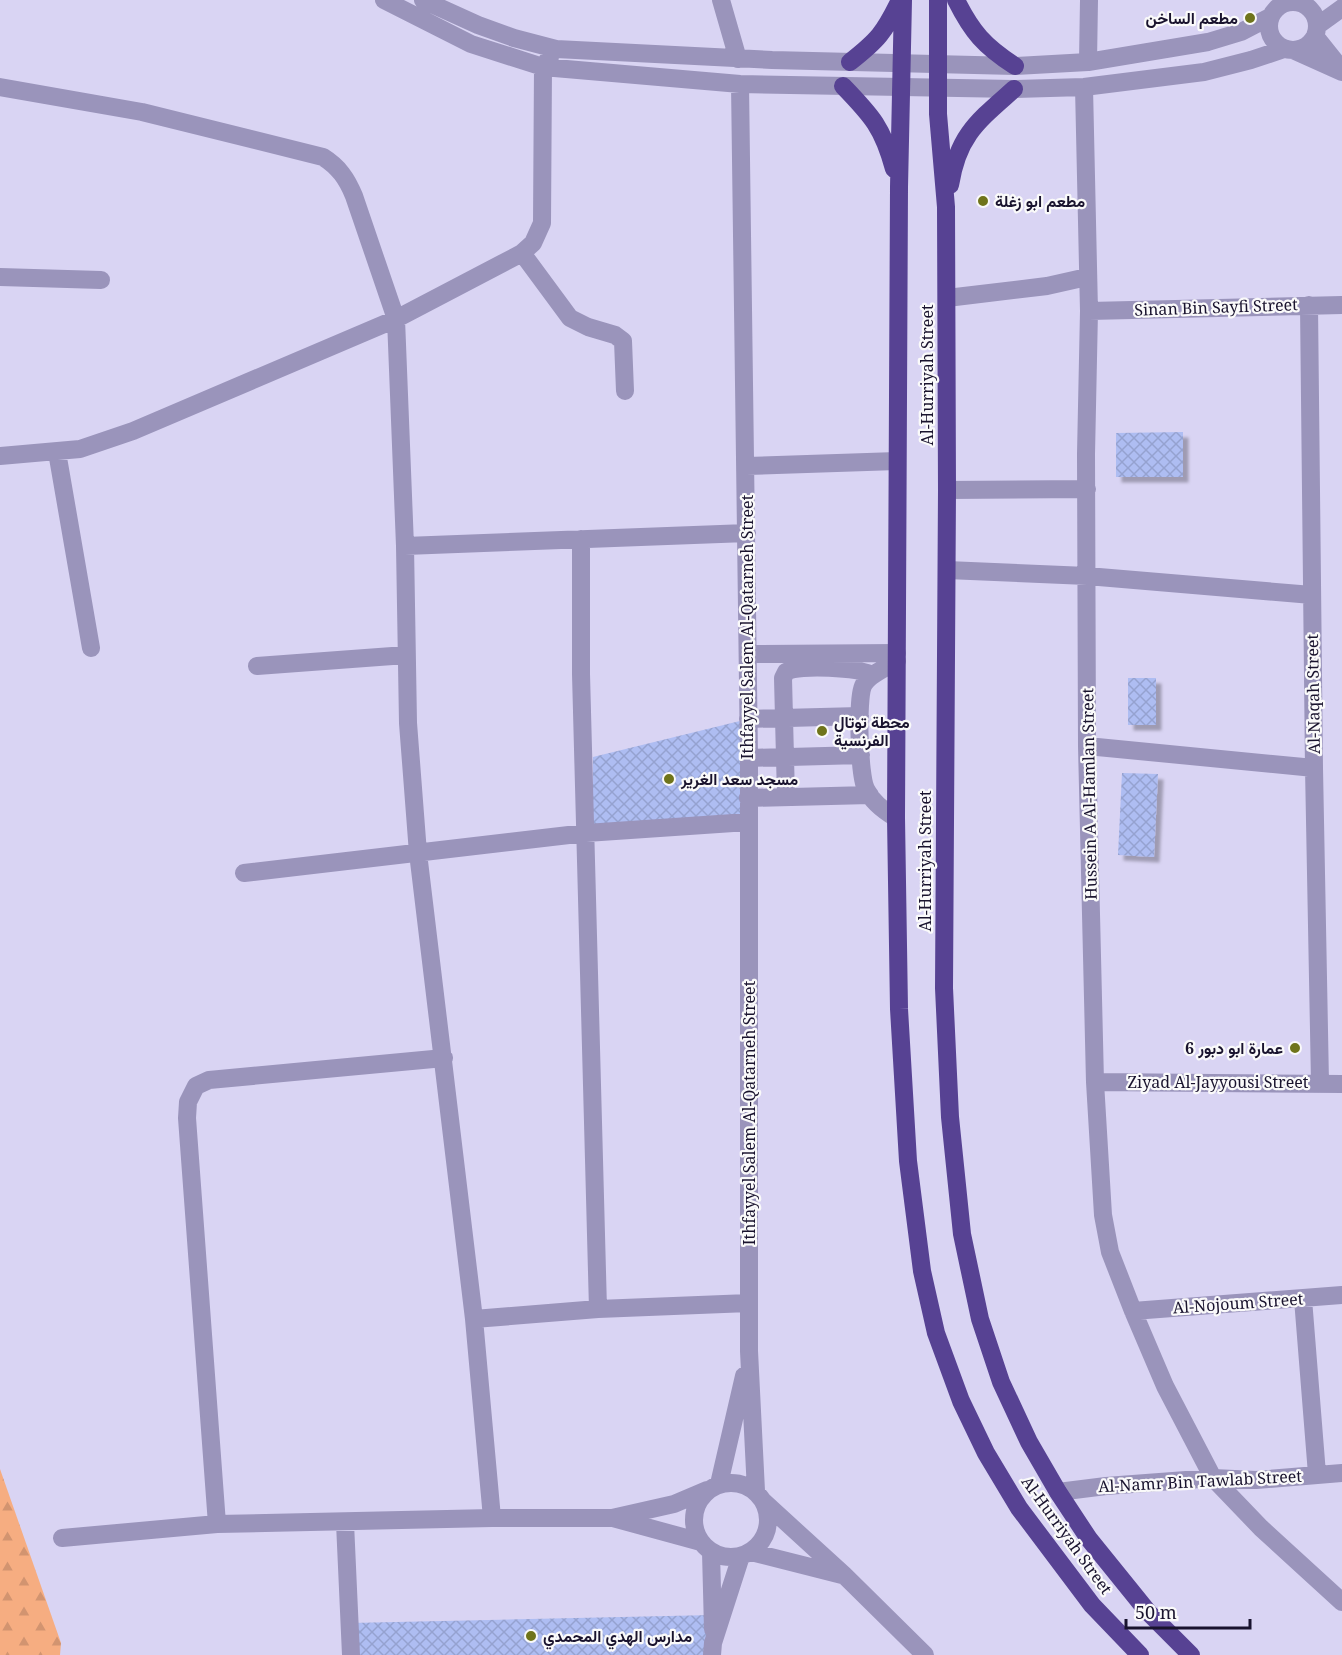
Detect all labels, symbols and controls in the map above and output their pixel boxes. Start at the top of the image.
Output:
place label: مطعم الساخن [1145,7,1238,29]
marker: مطعم الساخن [1243,11,1257,25]
place label: مطعم ابو زغلة [995,190,1085,212]
marker: مطعم ابو زغلة [976,194,990,208]
street label: Sinan Bin Sayfi Street [1134,293,1298,321]
street label: Al-Hurriyah Street [916,304,938,446]
street label: Ithfayyel Salem Al-Qatarneh Street [736,494,758,759]
street label: Al-Naqah Street [1301,633,1325,754]
street label: Hussein A Al-Hamlan Street [1076,687,1102,900]
place label: محطة توتال الفرنسية [834,711,910,751]
marker: محطة توتال الفرنسية [815,724,829,738]
place label: مسجد سعد الغرير [680,768,798,790]
marker: مسجد سعد الغرير [662,772,676,786]
street label: Al-Hurriyah Street [914,790,936,932]
street label: Ithfayyel Salem Al-Qatarneh Street [738,980,760,1245]
place label: عمارة ابو دبور 6 [1185,1037,1283,1059]
marker: عمارة ابو دبور 6 [1288,1041,1302,1055]
street label: Ziyad Al-Jayyousi Street [1128,1071,1309,1093]
street label: Al-Nojoum Street [1172,1287,1304,1319]
street label: Al-Namr Bin Tawlab Street [1098,1465,1303,1497]
street label: Al-Hurriyah Street [1017,1471,1118,1599]
scale bar [1126,1592,1250,1630]
text: 50 m [1135,1600,1177,1624]
place label: مدارس الهدي المحمدي [543,1625,692,1650]
marker: مدارس الهدي المحمدي [524,1629,538,1643]

